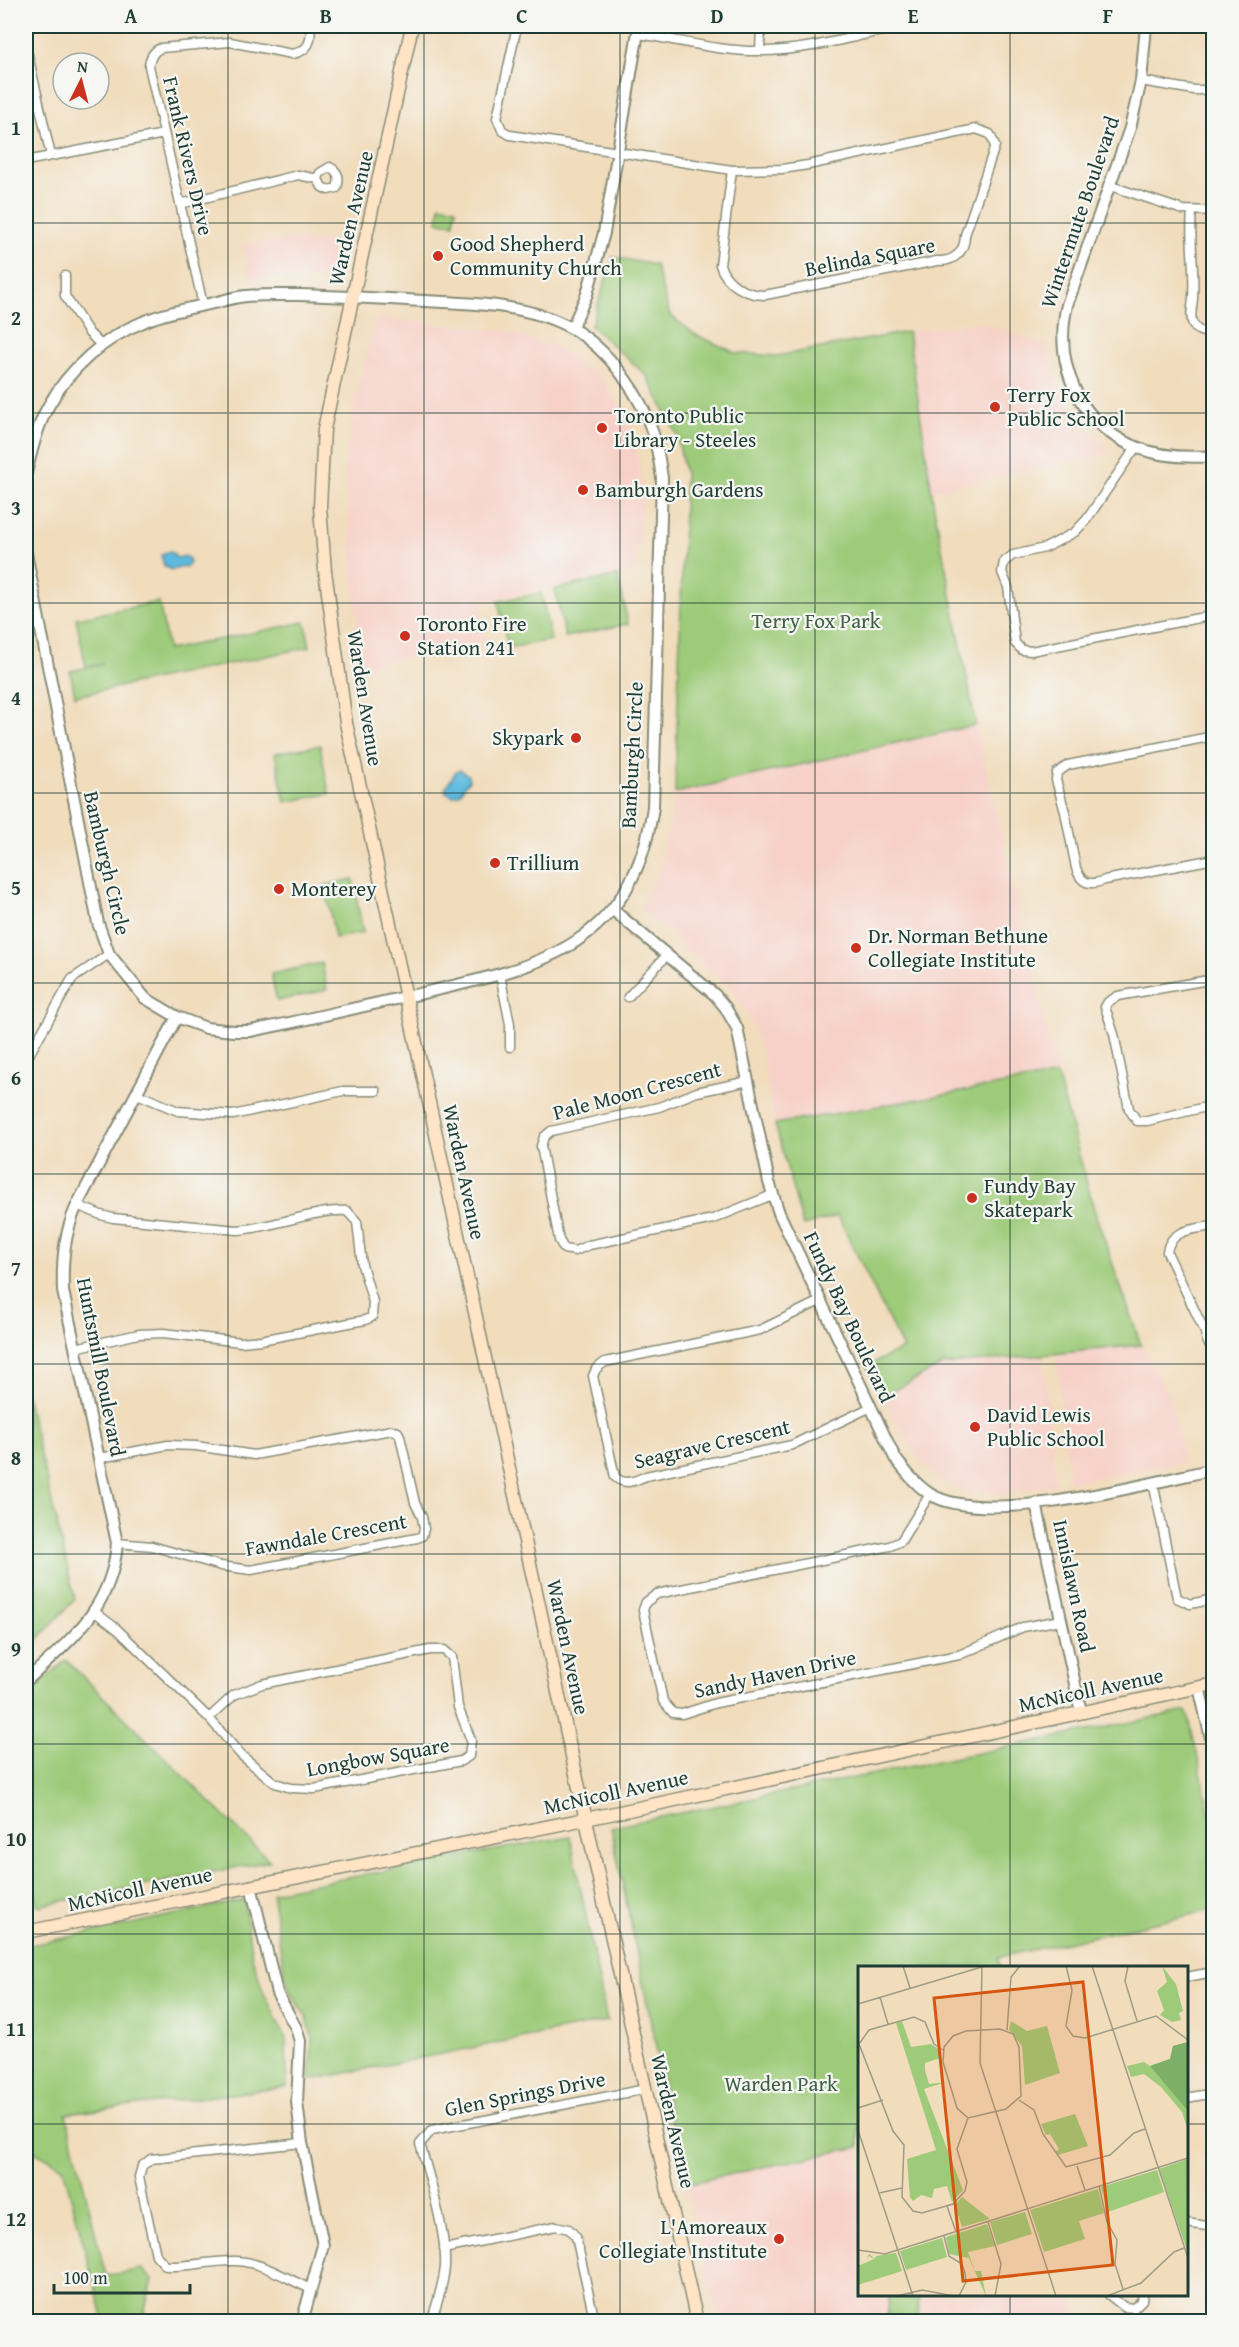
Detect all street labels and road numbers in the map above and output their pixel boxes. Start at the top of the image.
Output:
street label: Frank Rivers Drive [155,73,222,239]
street label: Wintermute Boulevard [1032,111,1127,312]
street label: Warden Avenue [320,147,381,288]
street label: Belinda Square [802,229,938,284]
street label: Warden Avenue [339,628,392,768]
street label: Bamburgh Circle [612,681,651,829]
street label: Bamburgh Circle [76,788,139,938]
street label: Pale Moon Crescent [549,1053,725,1128]
street label: Warden Avenue [435,1101,494,1242]
street label: Fundy Bay Boulevard [796,1226,903,1408]
street label: Huntsmill Boulevard [69,1275,134,1460]
street label: Seagrave Crescent [631,1410,794,1477]
street label: Fawndale Crescent [243,1505,410,1564]
street label: Innislawn Road [1045,1517,1104,1656]
street label: Warden Avenue [539,1576,598,1717]
street label: Sandy Haven Drive [691,1641,859,1706]
street label: McNicoll Avenue [1016,1659,1166,1720]
street label: Longbow Square [304,1729,452,1784]
street label: McNicoll Avenue [541,1761,691,1822]
street label: McNicoll Avenue [65,1858,215,1919]
street label: Warden Avenue [643,2050,704,2191]
street label: Glen Springs Drive [442,2063,608,2124]

